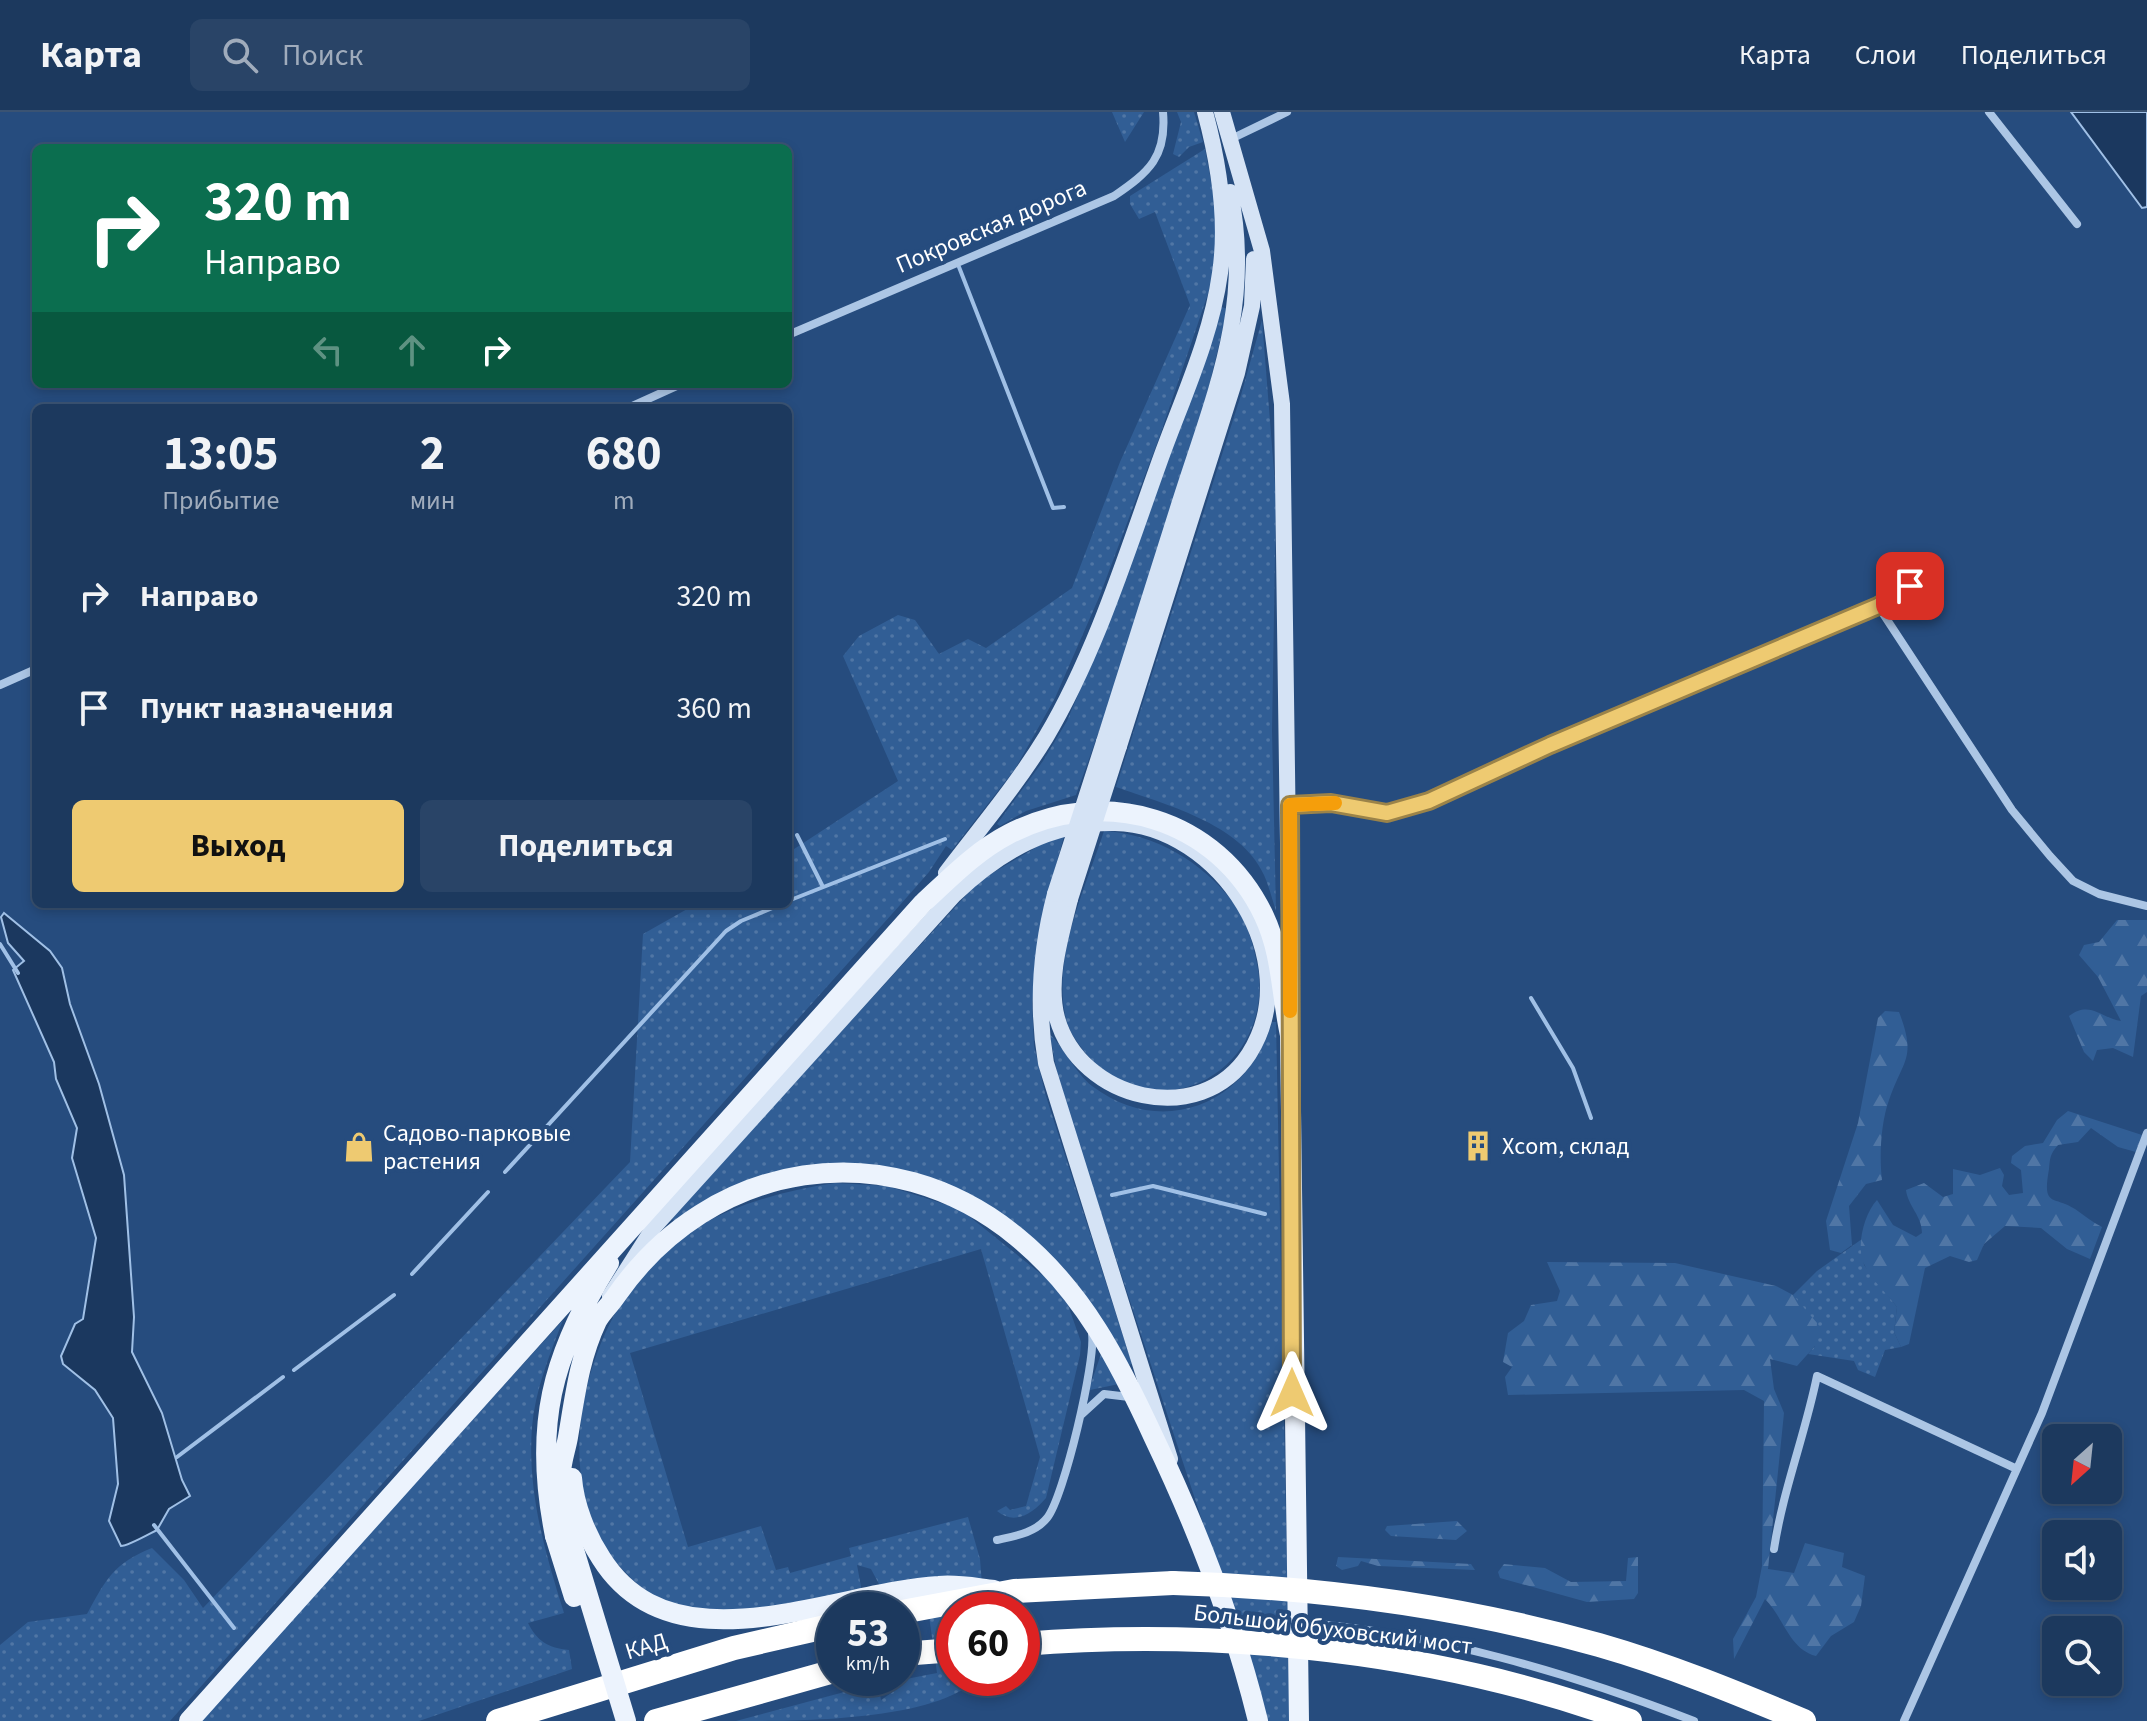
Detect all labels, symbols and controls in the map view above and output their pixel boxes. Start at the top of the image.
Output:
search box [190,19,750,91]
text: Карта [40,28,142,82]
icon: search [218,33,262,77]
text: Поиск [282,34,363,77]
text: Карта [1739,35,1811,75]
text: Слои [1855,35,1917,75]
text: Поделиться [1961,35,2107,75]
text: 320 m [204,163,352,242]
street label: Покровская дорога [890,170,1092,282]
icon: right [72,176,176,280]
text: Направо [204,237,341,288]
icon: left [306,328,350,372]
icon: ahead [390,328,434,372]
icon: right [474,328,518,372]
text: 13:05 [163,420,279,488]
text: 2 [420,420,445,488]
text: 680 [586,420,662,488]
text: Прибытие [162,482,279,519]
text: мин [410,482,455,519]
text: m [613,482,634,519]
pin [1876,552,1944,620]
icon: arrive [1888,564,1932,608]
icon: right [72,574,116,618]
text: Направо [140,575,258,618]
text: 320 m [676,575,752,618]
icon: arrive [72,686,116,730]
text: Пункт назначения [140,687,394,730]
text: 360 m [676,687,752,730]
button: Выход [72,800,404,892]
button: Поделиться [420,800,752,892]
place label: Садово-парковые растения [383,1116,571,1179]
building icon: Xсom, склад [1461,1129,1495,1163]
place label: Xсom, склад [1502,1129,1630,1164]
shop icon: Садово-парковые растения [342,1130,376,1164]
position arrow [1250,1351,1334,1435]
north arrow [2042,1424,2122,1504]
map controls [2042,1424,2122,1696]
button: sound [2042,1520,2122,1600]
speed limit sign: 60 [936,1592,1040,1696]
street label: Большой Обуховский мост [1192,1595,1474,1664]
text: 53 [847,1605,889,1662]
button: search [2042,1616,2122,1696]
street label: КАД [621,1624,672,1669]
text: km/h [846,1650,890,1678]

